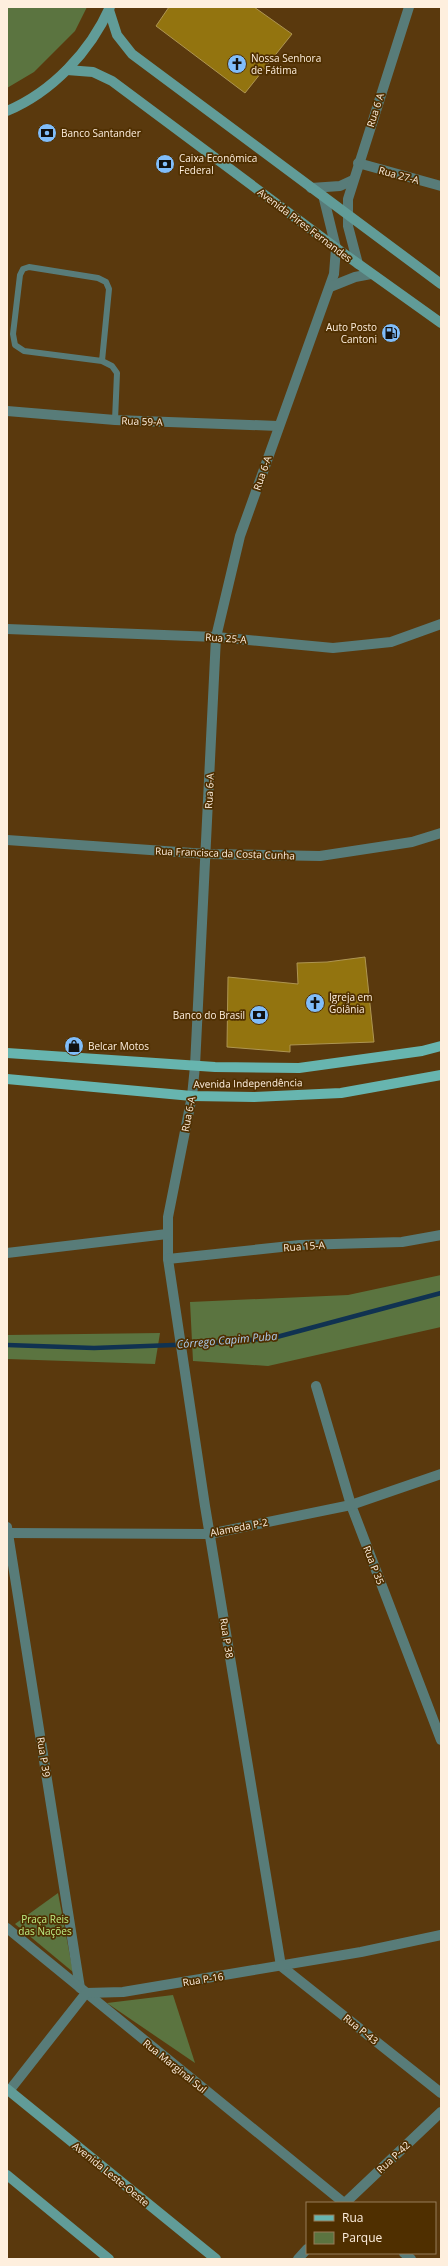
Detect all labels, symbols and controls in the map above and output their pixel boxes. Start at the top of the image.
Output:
place label: Nossa Senhora de Fátima [251,51,321,77]
church icon: Nossa Senhora de Fátima [226,53,248,75]
street label: Rua 6 A [363,91,387,129]
bank icon: Banco Santander [36,122,58,144]
place label: Banco Santander [61,126,141,140]
place label: Caixa Econômica Federal [179,151,257,177]
bank icon: Caixa Econômica Federal [154,153,176,175]
street label: Rua 27-A [377,163,421,187]
street label: Avenida Pires Fernandes [255,185,355,265]
place label: Auto Posto Cantoni [326,320,377,346]
fuel station icon: Auto Posto Cantoni [380,322,402,344]
street label: Rua 59-A [121,413,164,429]
street label: Rua 6-A [250,453,275,492]
street label: Rua 25-A [205,630,248,646]
street label: Rua 6-A [201,772,217,809]
street label: Rua Francisca da Costa Cunha [155,844,295,862]
place label: Igreja em Goiânia [329,990,372,1016]
church icon: Igreja em Goiânia [304,992,326,1014]
bank icon: Banco do Brasil [248,1004,270,1026]
place label: Banco do Brasil [173,1008,245,1022]
shop icon: Belcar Motos [63,1035,85,1057]
place label: Belcar Motos [88,1039,149,1053]
street label: Avenida Independência [193,1075,303,1091]
street label: Rua 6-A [178,1094,198,1133]
street label: Rua 15-A [283,1238,326,1254]
water label: Córrego Capim Puba [176,1328,278,1351]
street label: Alameda P-2 [209,1514,269,1539]
street label: Rua P 35 [360,1544,388,1587]
street label: Rua P 38 [217,1617,237,1659]
street label: Rua P 39 [34,1736,54,1778]
park label: Praça Reis das Nações [18,1912,72,1938]
street label: Rua P-16 [182,1969,225,1989]
street label: Rua P-43 [341,2011,382,2048]
street label: Rua Marginal Sul [140,2036,210,2096]
street label: Rua P-42 [373,2138,413,2176]
street label: Avenida Leste-Oeste [70,2139,153,2210]
legend [306,2202,436,2254]
text: Rua [342,2209,363,2226]
text: Parque [342,2229,382,2246]

